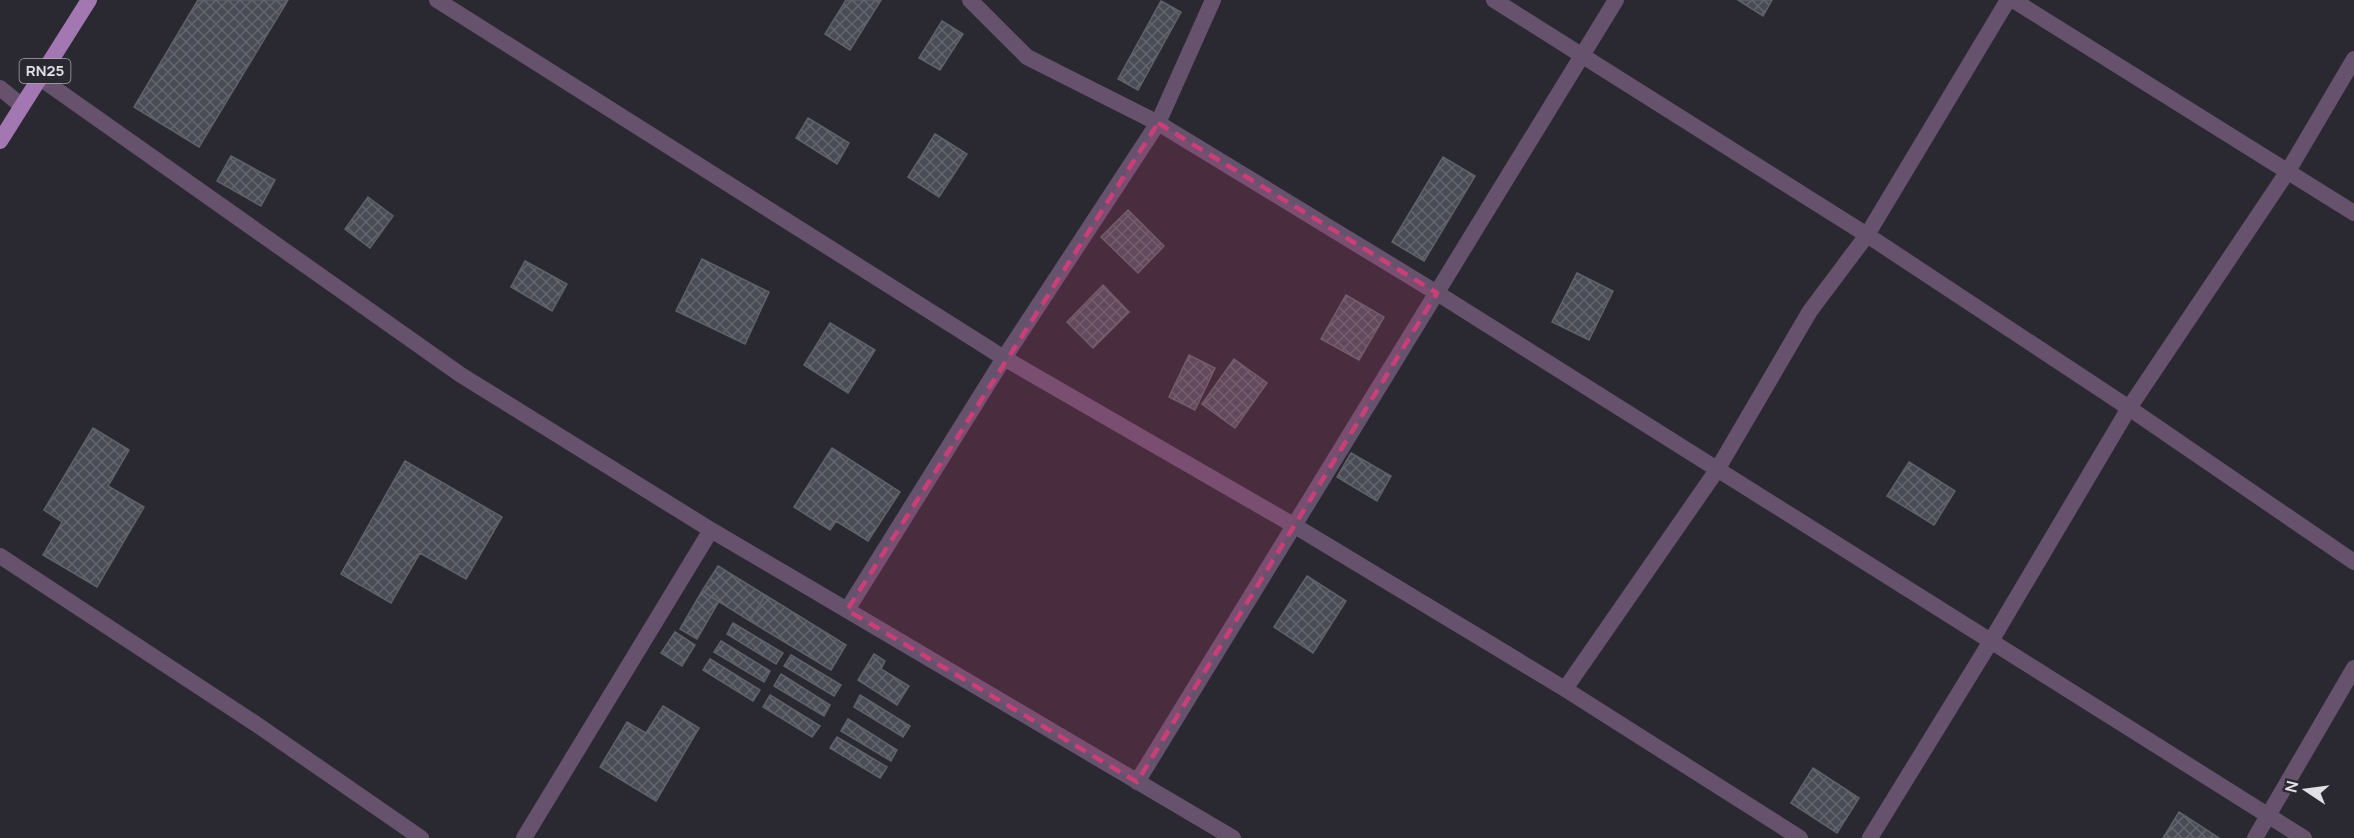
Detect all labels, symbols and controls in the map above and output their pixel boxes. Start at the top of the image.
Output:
road number: RN25 [20,59,70,83]
north arrow [2276,760,2336,820]
text: N [2279,779,2303,795]

